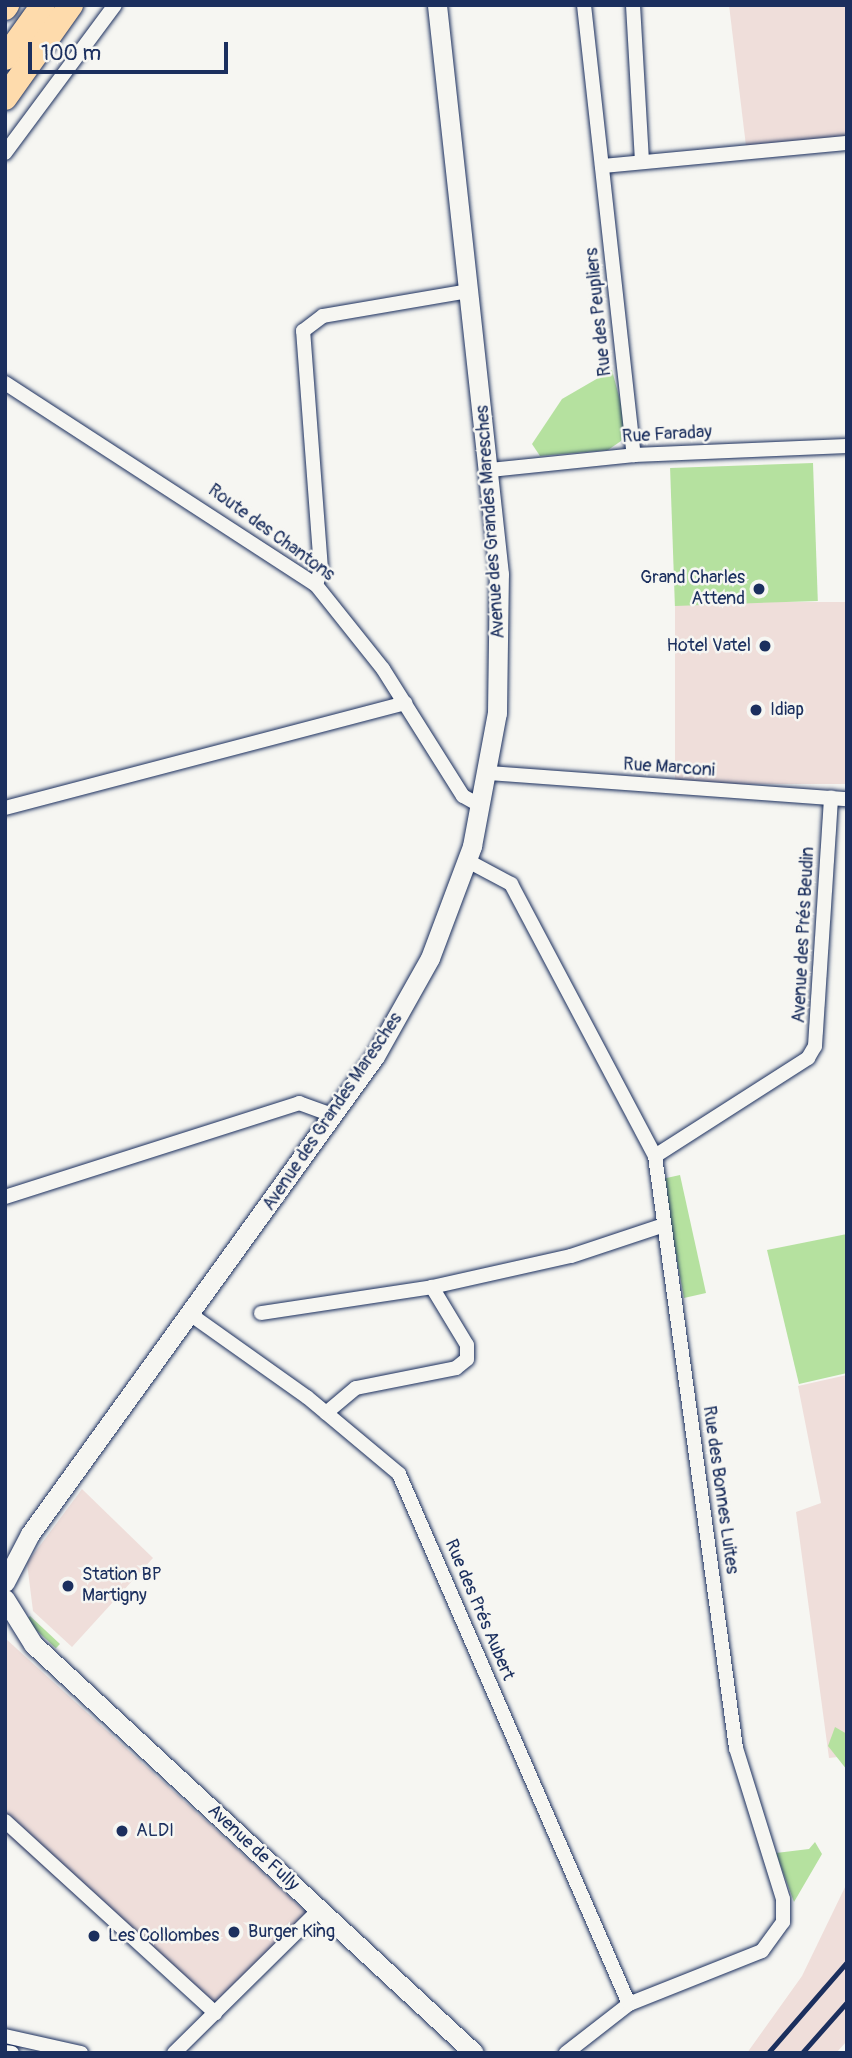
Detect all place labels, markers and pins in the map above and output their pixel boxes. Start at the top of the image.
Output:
place label: Grand Charles Attend [640,568,745,610]
marker: Grand Charles Attend [751,581,767,597]
place label: Hotel Vatel [667,635,751,657]
marker: Hotel Vatel [757,638,773,654]
place label: Idiap [770,699,804,721]
marker: Idiap [748,702,764,718]
place label: Station BP Martigny [82,1565,162,1608]
marker: Station BP Martigny [60,1578,76,1594]
place label: ALDI [136,1820,174,1842]
marker: ALDI [114,1823,130,1839]
place label: Burger King [248,1921,335,1943]
marker: Burger King [226,1924,242,1940]
place label: Les Collombes [108,1925,219,1947]
marker: Les Collombes [86,1928,102,1944]

